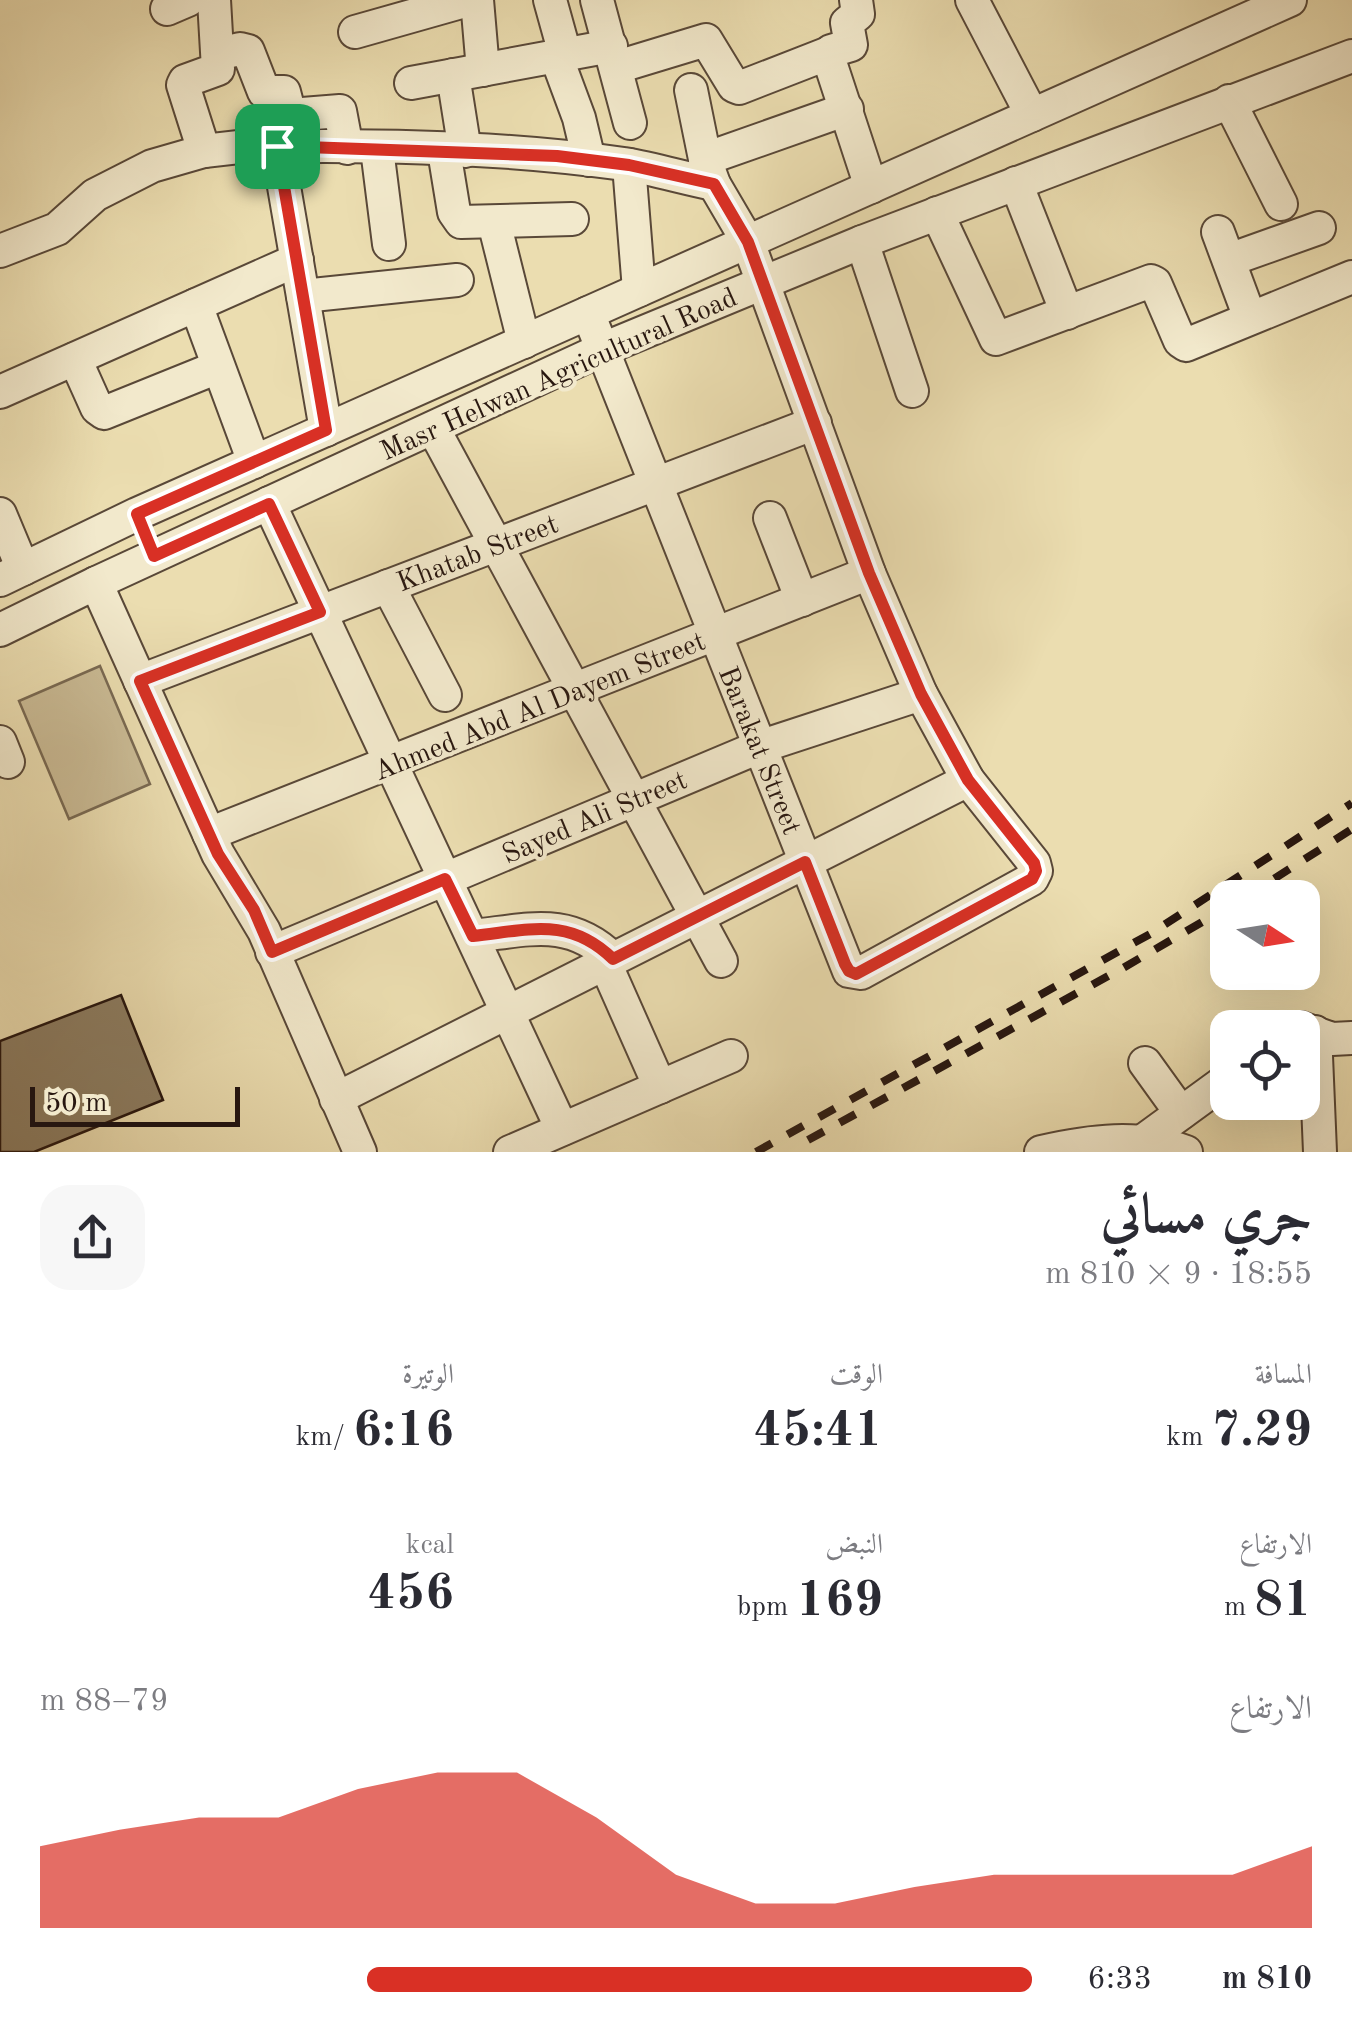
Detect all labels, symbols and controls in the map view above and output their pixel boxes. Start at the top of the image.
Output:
pin [235,104,320,189]
icon: arrive [250,119,305,174]
street label: Masr Helwan Agricultural Road [377,284,742,467]
street label: Khatab Street [394,511,563,598]
street label: Ahmed Abd Al Dayem Street [370,628,710,787]
street label: Barakat Street [712,663,805,839]
street label: Sayed Ali Street [499,767,692,870]
north arrow [1210,880,1320,990]
map controls [1210,880,1320,1120]
button: locate [1210,1010,1320,1120]
scale bar [30,1082,240,1126]
text: 50 m [45,1090,108,1118]
button: share [40,1185,145,1290]
text: جري مسائي [1101,1190,1312,1245]
text: 18:55 · 9 × 810 m [1045,1259,1312,1291]
text: الوتيرة [402,1362,454,1390]
text: الوقت [829,1362,883,1390]
text: المسافة [1255,1362,1312,1390]
text: 6:16 [353,1407,454,1457]
text: 45:41 [753,1407,883,1457]
text: 7.29 [1211,1407,1312,1457]
text: /km [296,1424,353,1452]
text: km [1166,1424,1211,1452]
text: kcal [406,1532,454,1560]
text: النبض [825,1532,883,1560]
text: الارتفاع [1239,1532,1312,1560]
text: 456 [367,1570,454,1620]
text: 169 [796,1577,883,1627]
text: 81 [1254,1577,1312,1627]
text: bpm [737,1594,796,1622]
text: m [1224,1594,1254,1622]
text: 79–88 m [40,1686,168,1718]
text: الارتفاع [1229,1694,1312,1726]
text: 6:33 [1087,1964,1152,1996]
text: 810 m [1222,1964,1312,1996]

